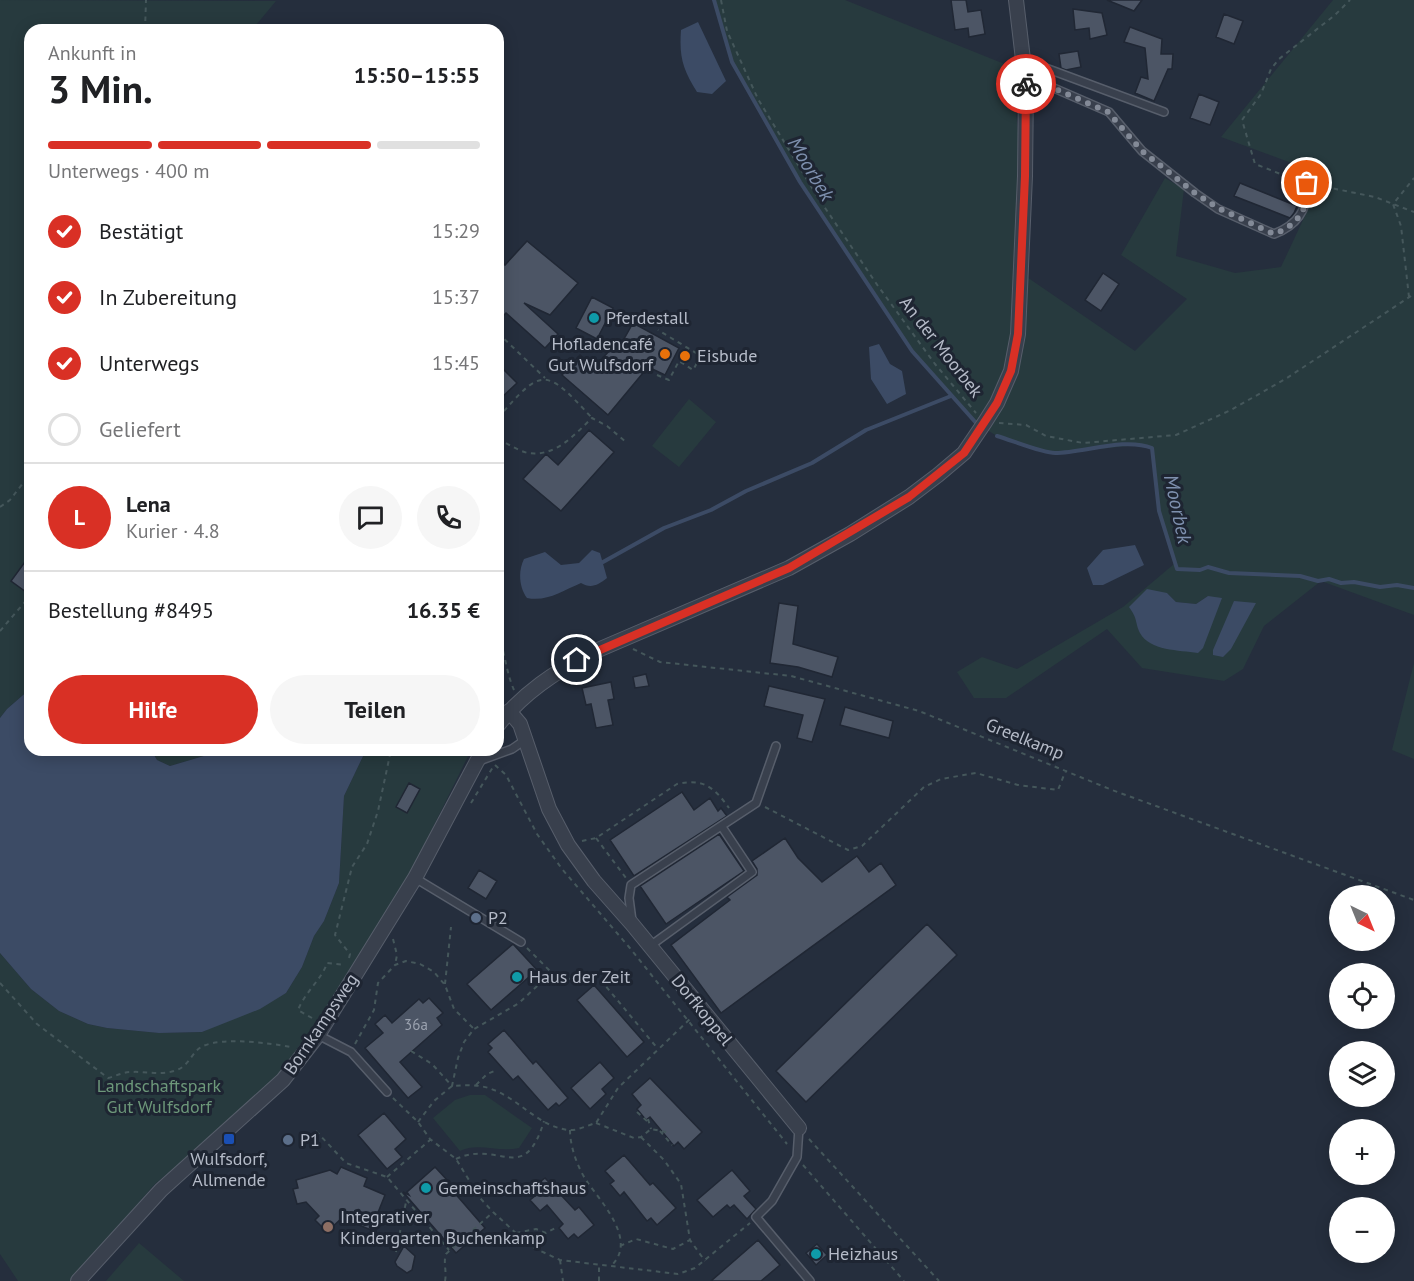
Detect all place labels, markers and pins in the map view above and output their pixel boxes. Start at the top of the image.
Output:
pin [1281,157,1332,208]
place label: Pferdestall [606,306,690,329]
marker: Pferdestall [587,311,601,325]
place label: Hofladencafé Gut Wulfsdorf [548,332,654,376]
place label: Eisbude [697,344,757,367]
marker: Hofladencafé Gut Wulfsdorf [658,347,672,361]
marker: Eisbude [678,349,692,363]
pin [551,634,602,685]
place label: P2 [488,906,508,929]
marker: P2 [469,911,483,925]
place label: Haus der Zeit [529,965,630,988]
marker: Haus der Zeit [510,970,524,984]
place label: P1 [300,1128,320,1151]
marker: Wulfsdorf, Allmende [222,1132,236,1146]
marker: P1 [281,1133,295,1147]
place label: Wulfsdorf, Allmende [190,1147,268,1191]
place label: Gemeinschaftshaus [438,1176,586,1199]
marker: Gemeinschaftshaus [419,1181,433,1195]
place label: Integrativer Kindergarten Buchenkamp [340,1205,545,1249]
marker: Integrativer Kindergarten Buchenkamp [321,1220,335,1234]
place label: Heizhaus [828,1242,898,1265]
marker: Heizhaus [809,1247,823,1261]

